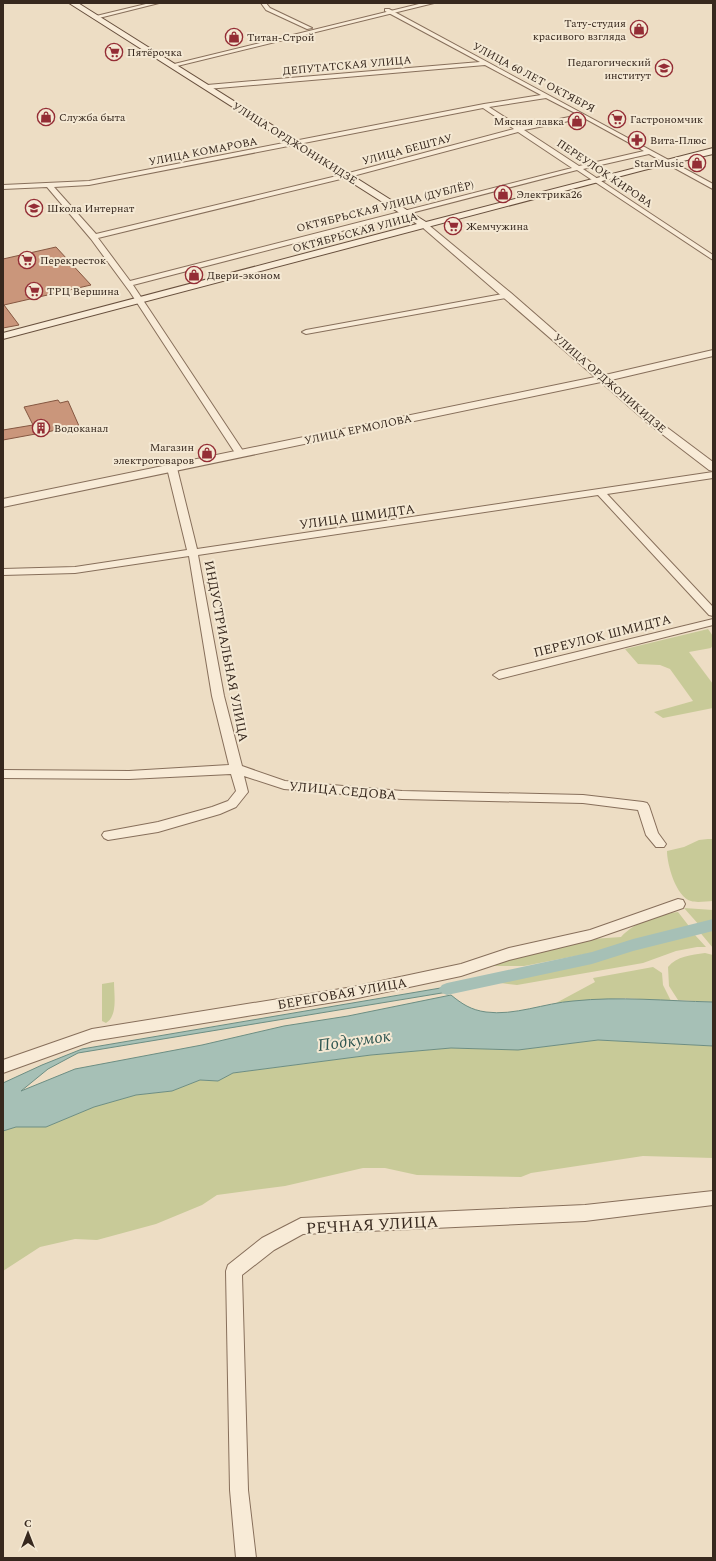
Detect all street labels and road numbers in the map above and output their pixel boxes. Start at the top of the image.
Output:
street label: УЛИЦА 60 ЛЕТ ОКТЯБРЯ [469,38,598,117]
street label: ДЕПУТАТСКАЯ УЛИЦА [282,51,412,80]
street label: УЛИЦА ОРДЖОНИКИДЗЕ [229,98,361,189]
street label: УЛИЦА БЕШТАУ [360,129,454,170]
street label: УЛИЦА КОМАРОВА [147,133,259,170]
street label: ПЕРЕУЛОК КИРОВА [553,135,656,212]
street label: ОКТЯБРЬСКАЯ УЛИЦА (ДУБЛЁР) [295,178,475,234]
street label: ОКТЯБРЬСКАЯ УЛИЦА [291,209,419,255]
street label: УЛИЦА ОРДЖОНИКИДЗЕ [550,330,670,437]
street label: УЛИЦА ЕРМОЛОВА [303,410,413,449]
street label: УЛИЦА ШМИДТА [298,499,416,535]
street label: ИНДУСТРИАЛЬНАЯ УЛИЦА [199,559,254,744]
street label: ПЕРЕУЛОК ШМИДТА [531,609,673,663]
street label: УЛИЦА СЕДОВА [288,776,398,806]
street label: БЕРЕГОВАЯ УЛИЦА [276,973,409,1015]
street label: РЕЧНАЯ УЛИЦА [305,1210,439,1240]

